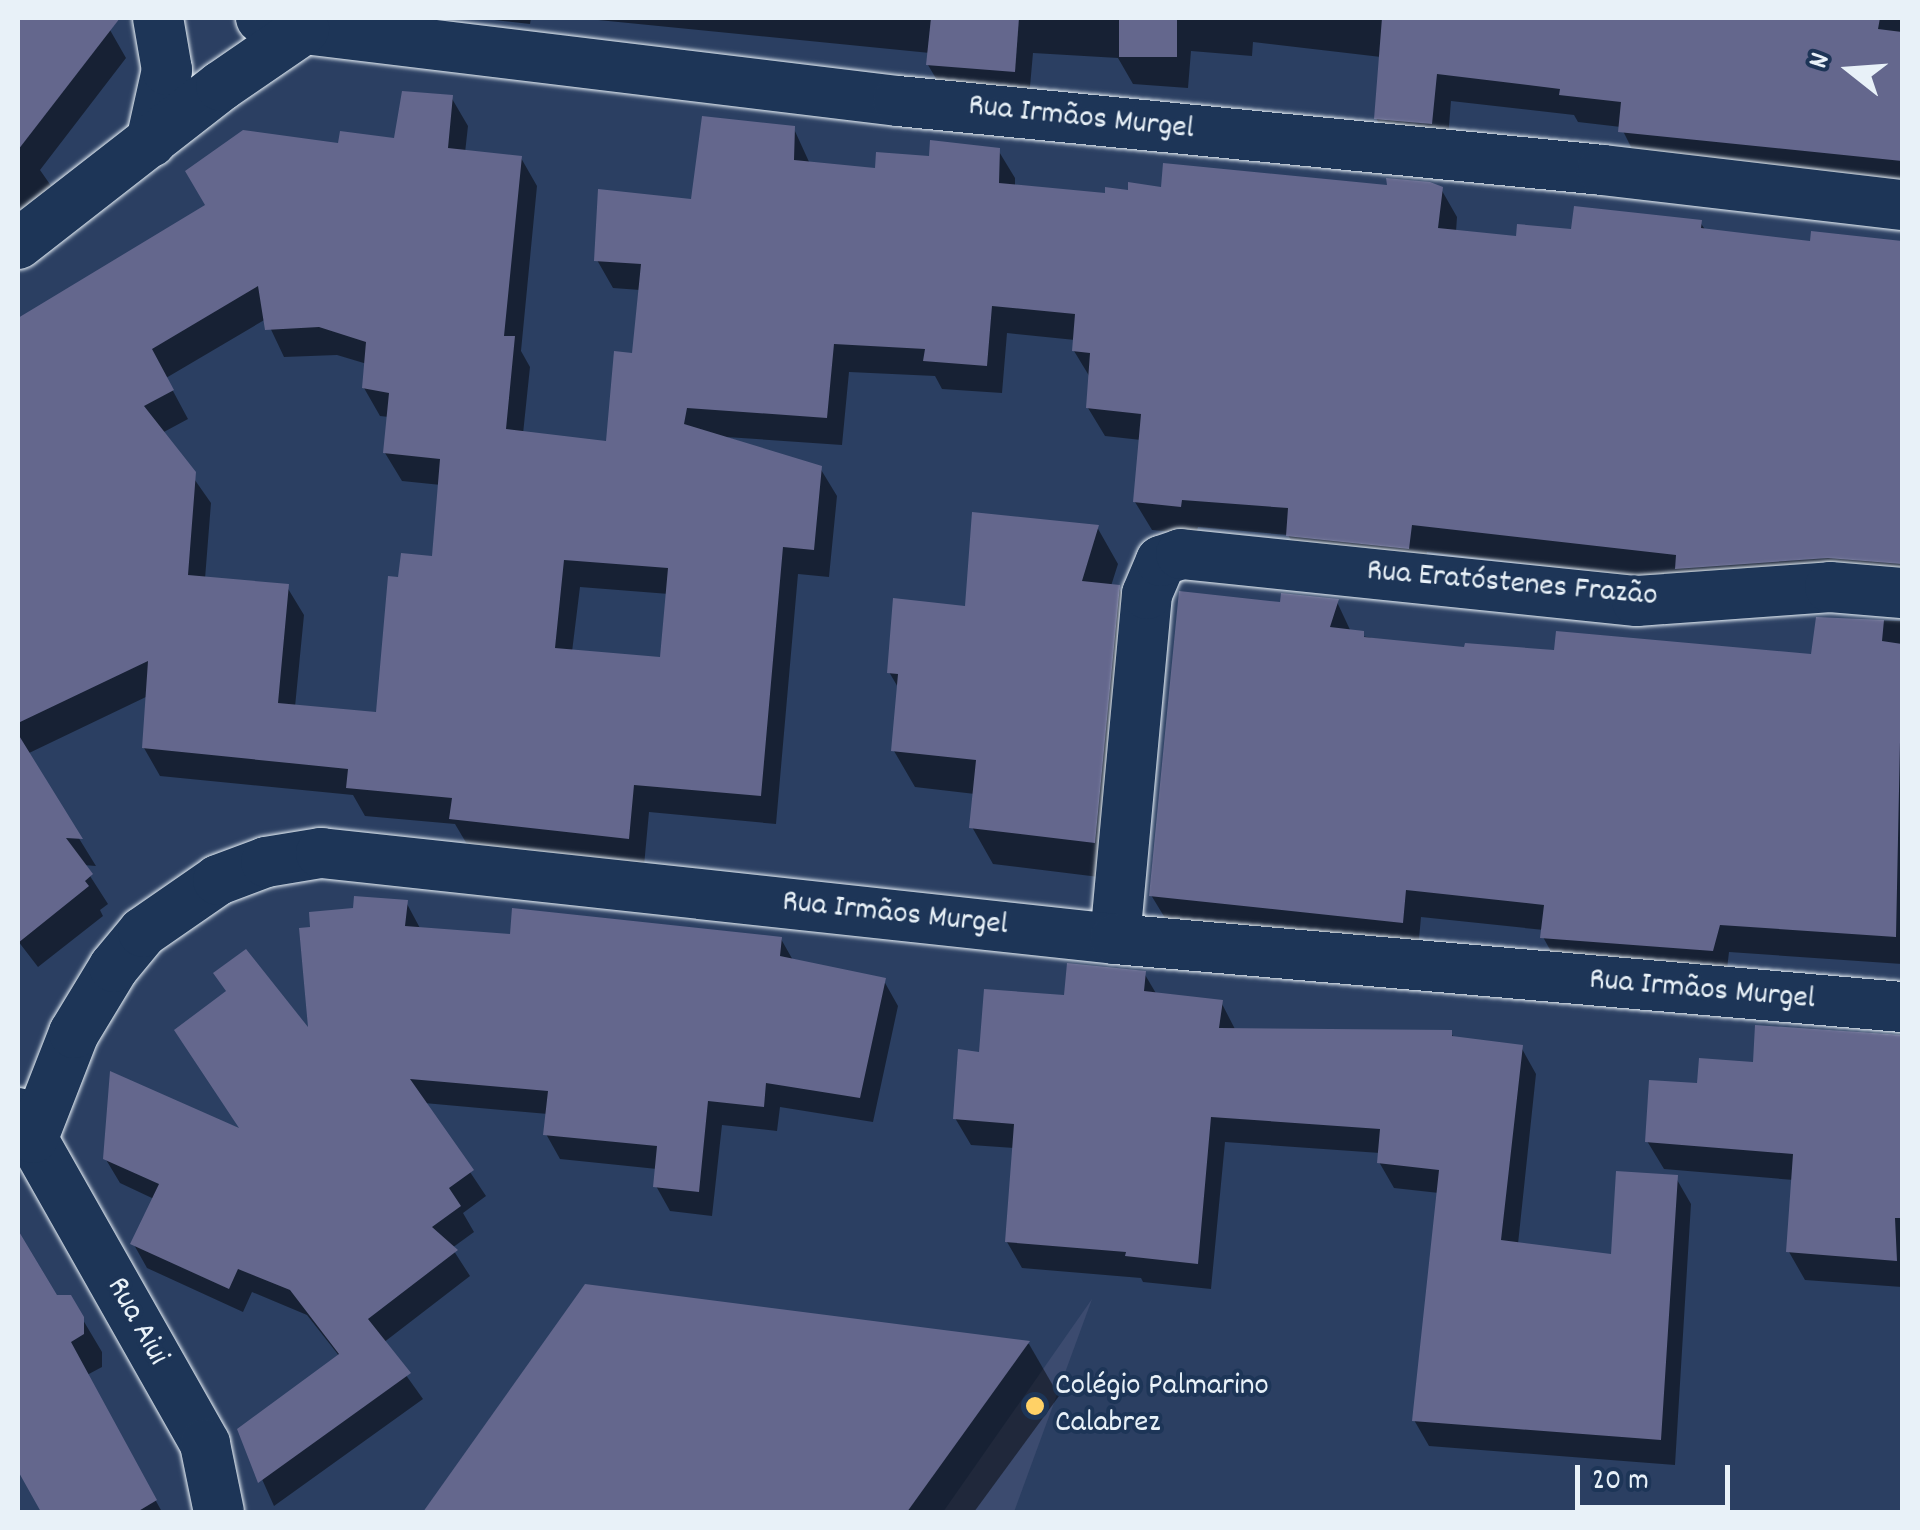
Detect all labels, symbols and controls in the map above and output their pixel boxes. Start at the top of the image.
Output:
north arrow [1800,20,1900,120]
text: N [1800,49,1842,74]
street label: Rua Irmãos Murgel [966,88,1196,150]
street label: Rua Eratóstenes Frazão [1365,553,1659,617]
street label: Rua Irmãos Murgel [780,884,1010,946]
street label: Rua Irmãos Murgel [1587,962,1817,1020]
street label: Rua Aiui [96,1271,176,1373]
place label: Colégio Palmarino Calabrez [1055,1369,1269,1444]
marker: Colégio Palmarino Calabrez [1024,1395,1046,1417]
scale bar [1580,1445,1735,1507]
text: 20 m [1592,1461,1649,1504]

